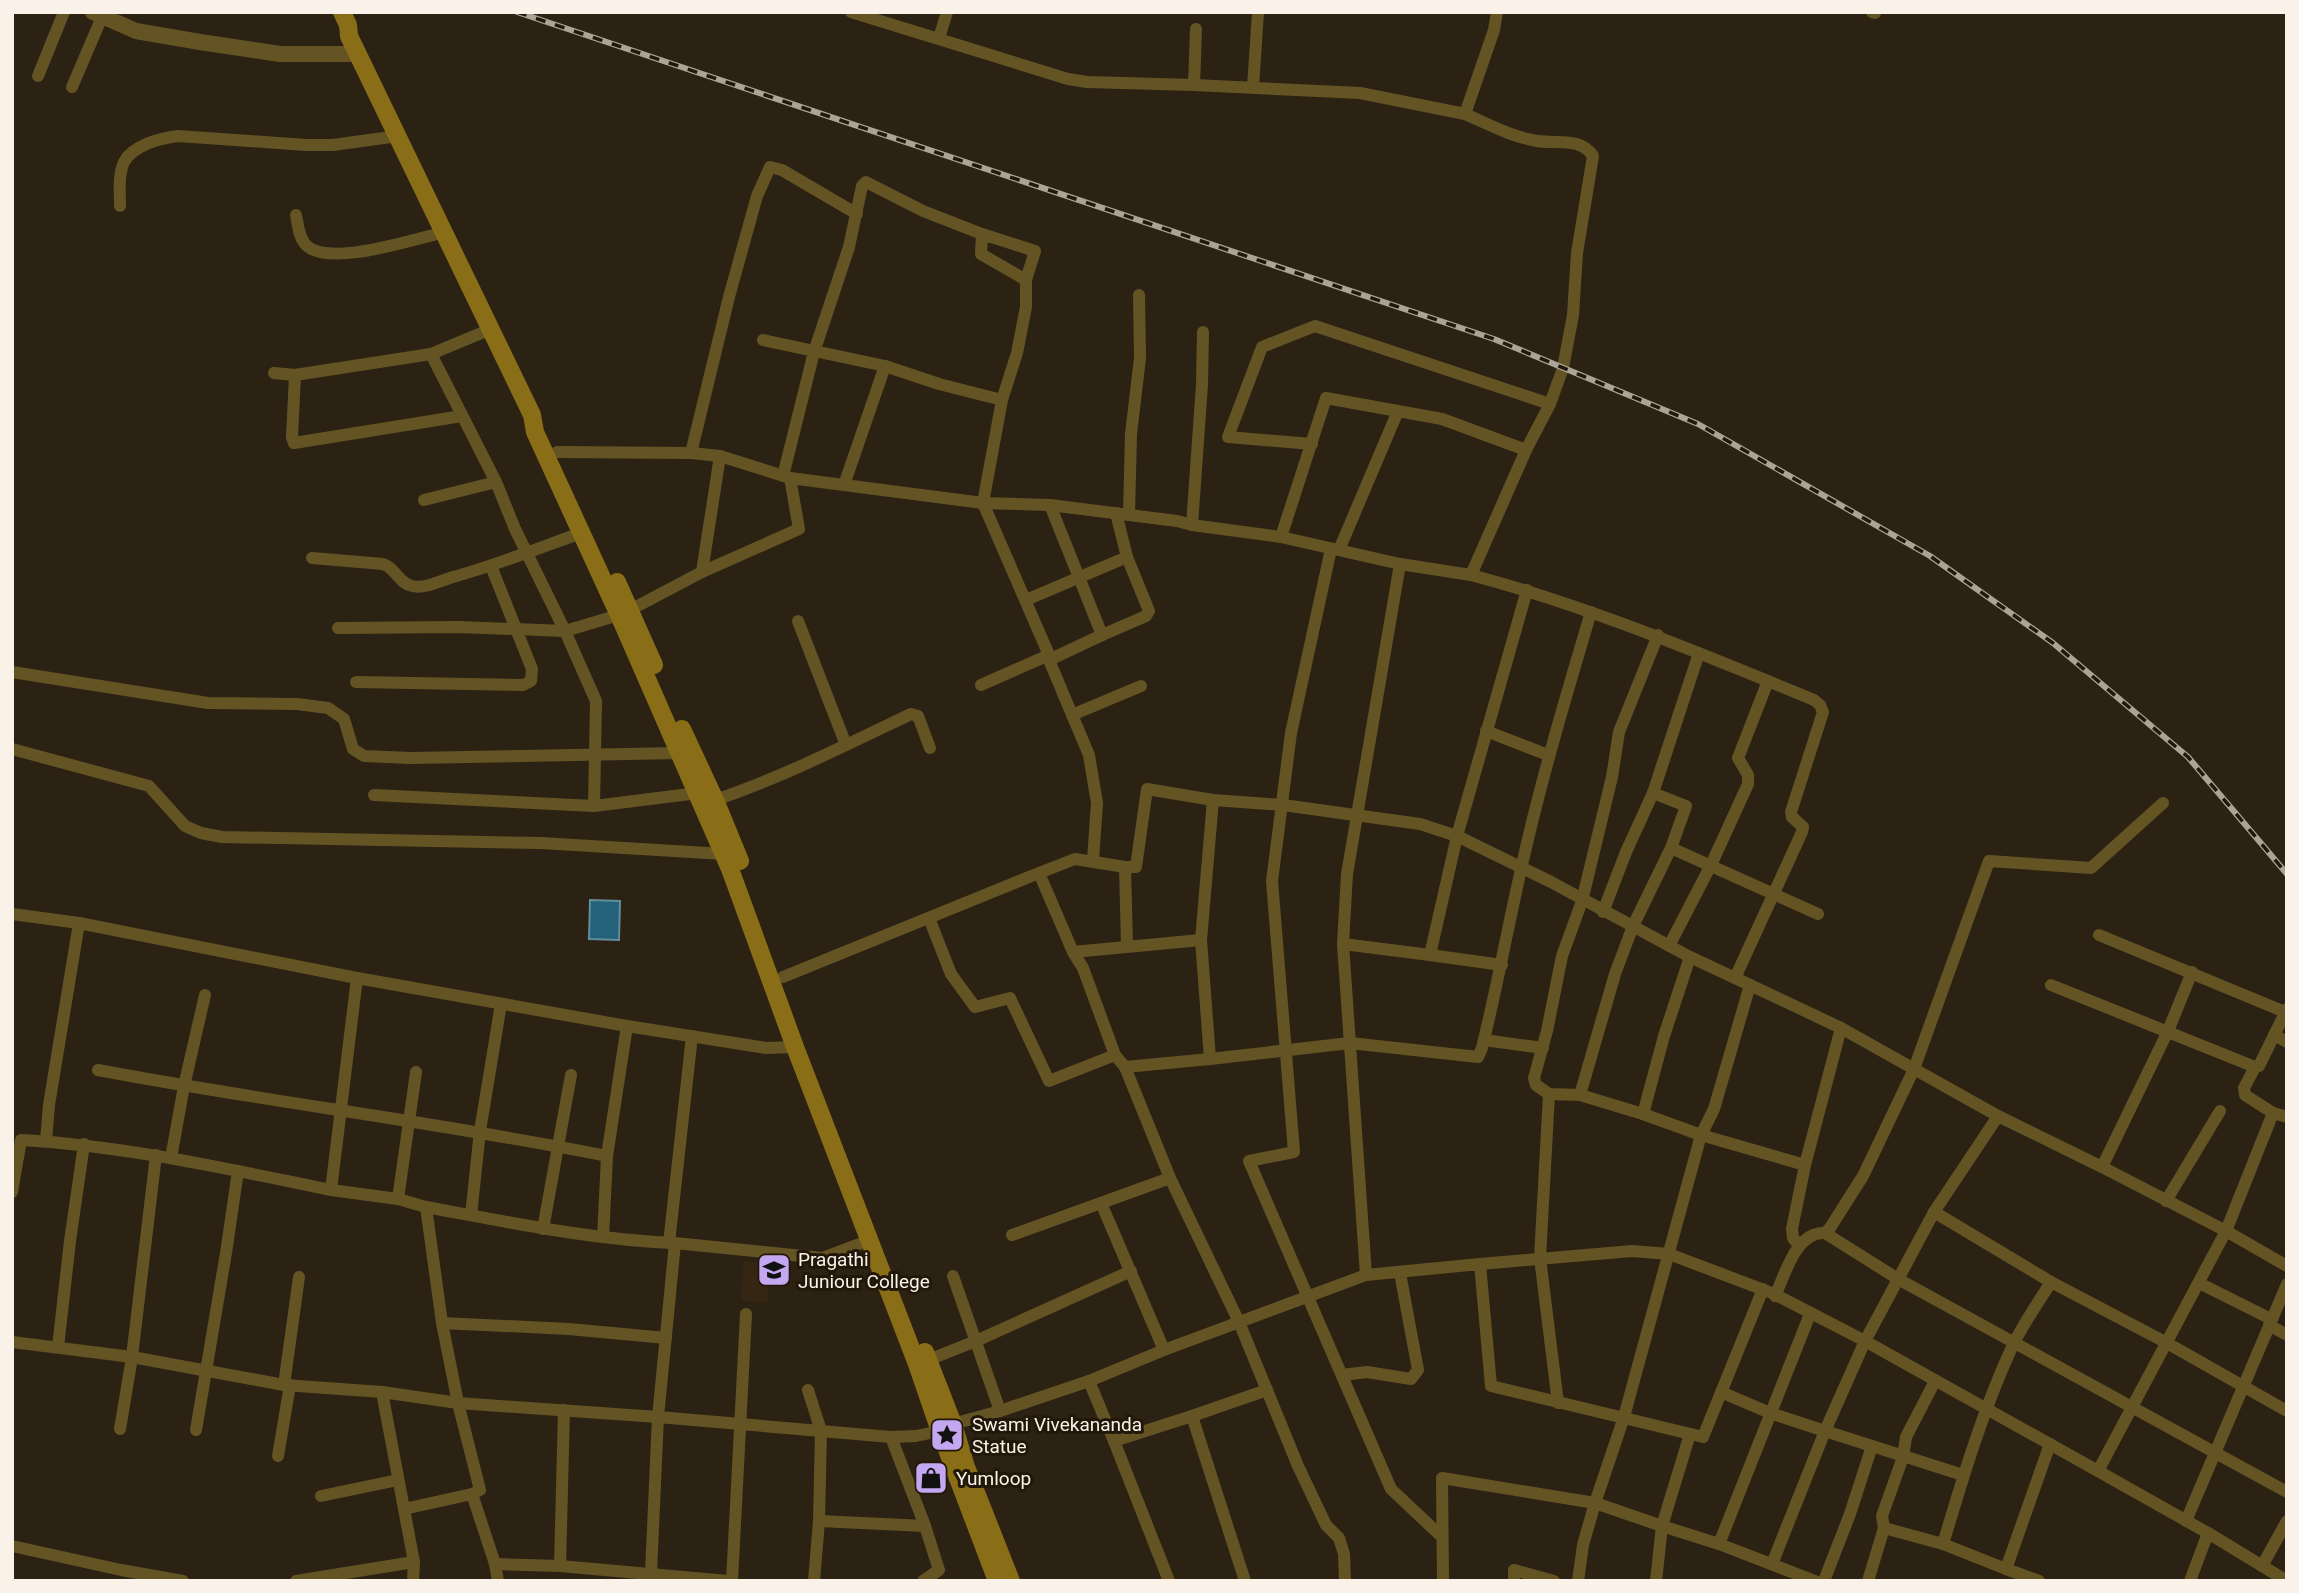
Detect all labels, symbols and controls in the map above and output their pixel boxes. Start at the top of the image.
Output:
place label: Pragathi Juniour College [798,1248,930,1293]
school or university icon: Pragathi Juniour College [755,1251,793,1289]
place label: Swami Vivekananda Statue [972,1413,1142,1458]
place icon: Swami Vivekananda Statue [928,1416,966,1454]
shop icon: Yumloop [912,1459,950,1497]
place label: Yumloop [956,1467,1031,1490]

